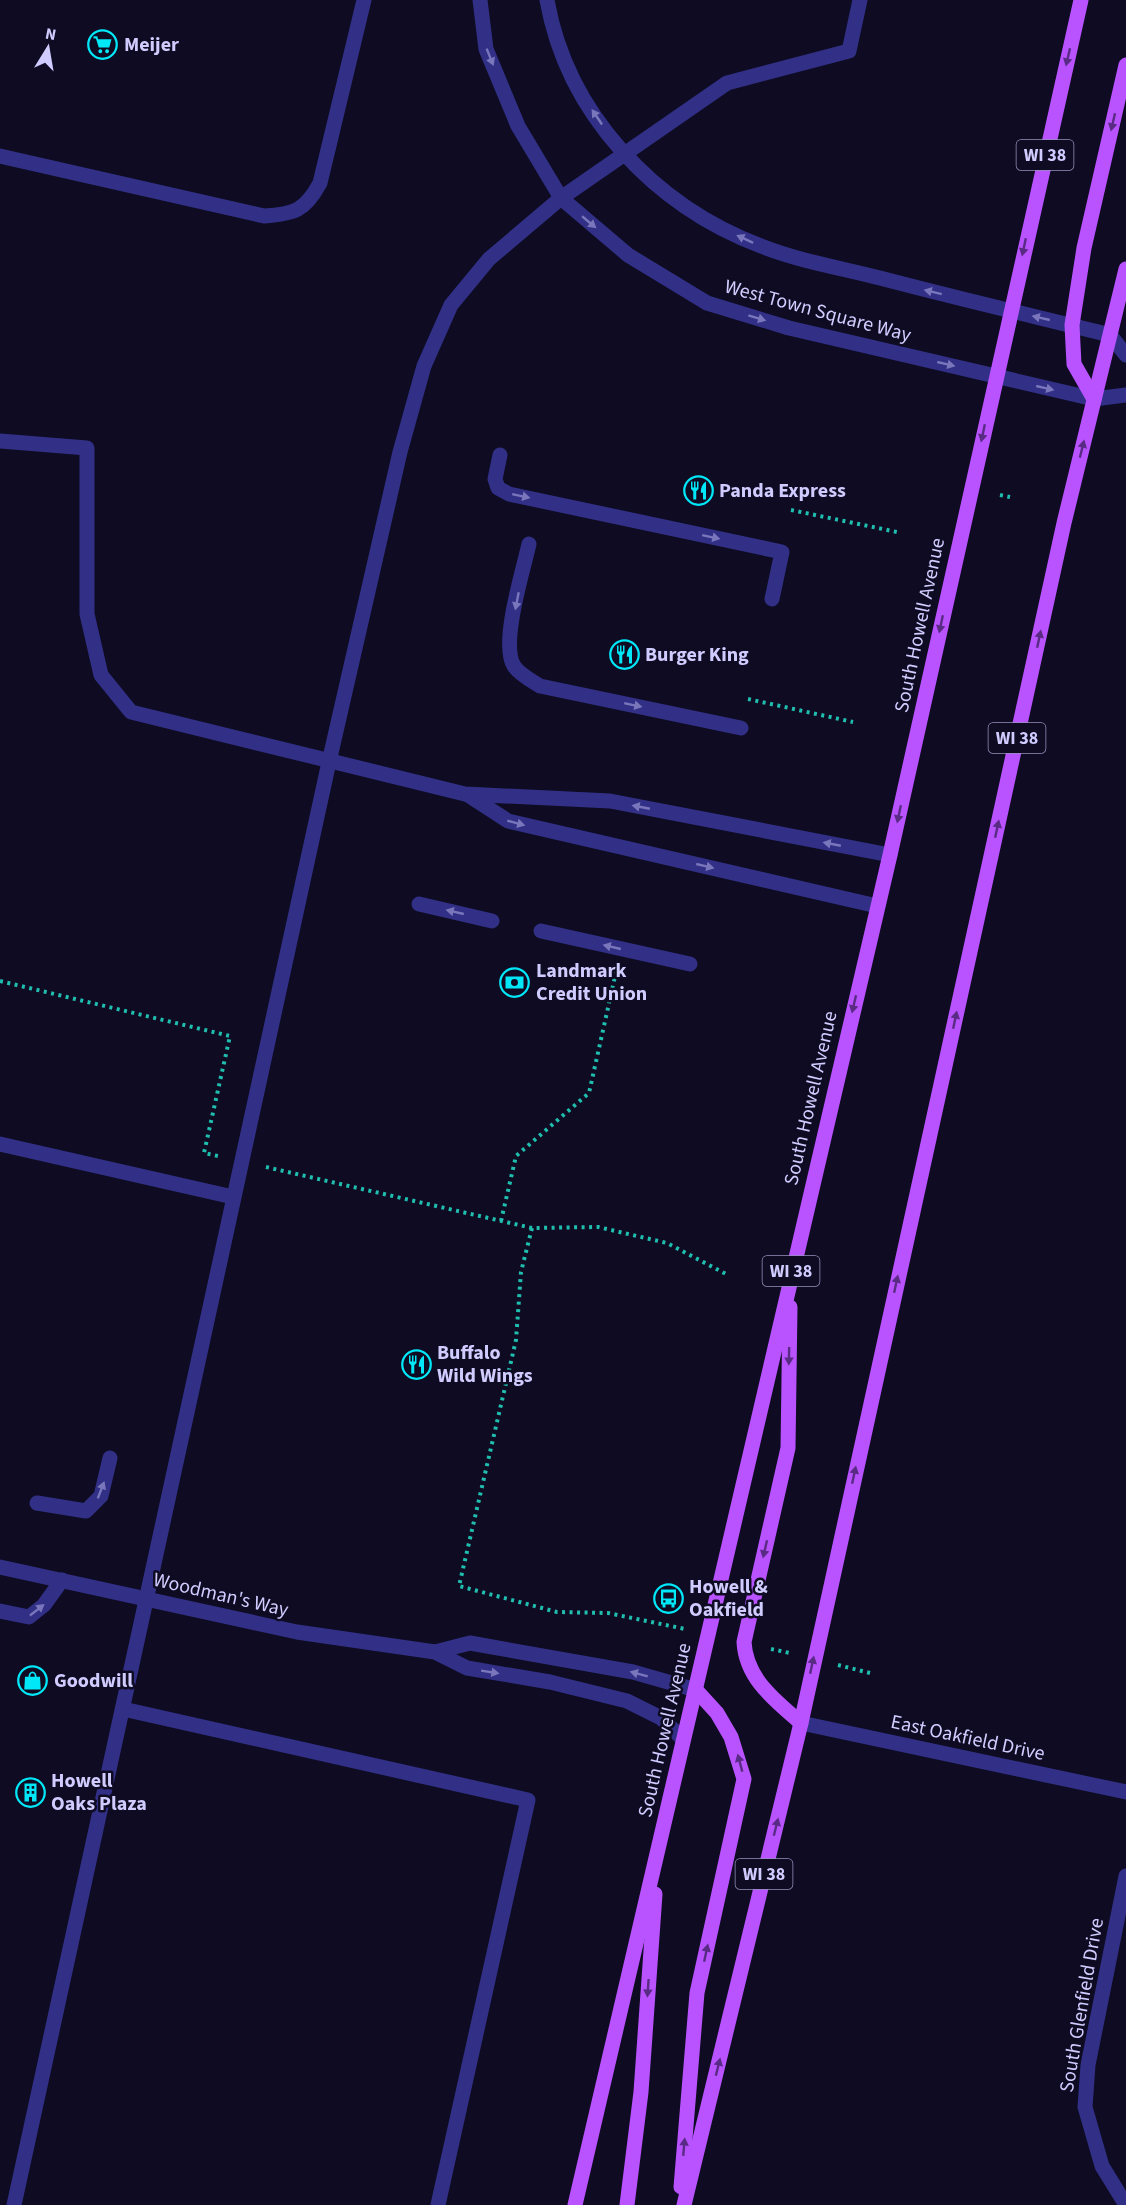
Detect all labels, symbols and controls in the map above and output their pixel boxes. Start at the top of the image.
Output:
north arrow [18,18,78,78]
text: N [43,22,58,46]
supermarket icon: Meijer [87,28,119,60]
place label: Meijer [124,31,179,59]
one-way arrow [1063,48,1073,66]
one-way arrow [485,49,495,67]
one-way arrow [591,110,603,126]
one-way arrow [1107,113,1117,131]
road number: WI 38 [1016,140,1074,170]
one-way arrow [581,215,596,228]
one-way arrow [737,234,754,243]
one-way arrow [1019,238,1028,257]
street label: West Town Square Way [721,273,915,350]
one-way arrow [923,286,942,296]
one-way arrow [1032,313,1050,323]
one-way arrow [748,314,766,323]
one-way arrow [937,360,955,370]
one-way arrow [1036,383,1054,393]
one-way arrow [978,424,987,443]
one-way arrow [1078,440,1088,458]
restaurant icon: Panda Express [682,474,714,506]
place label: Panda Express [719,477,846,505]
one-way arrow [511,492,530,502]
one-way arrow [702,533,721,542]
street label: South Howell Avenue [888,535,952,715]
one-way arrow [512,592,521,611]
one-way arrow [936,614,945,633]
one-way arrow [1034,630,1044,648]
restaurant icon: Burger King [608,638,640,670]
place label: Burger King [645,641,749,669]
one-way arrow [624,701,643,710]
road number: WI 38 [988,723,1046,753]
one-way arrow [631,802,650,811]
one-way arrow [894,805,903,824]
one-way arrow [506,818,525,828]
one-way arrow [992,820,1002,839]
one-way arrow [823,839,842,848]
one-way arrow [696,862,715,872]
one-way arrow [446,907,465,917]
one-way arrow [603,941,621,951]
place label: Landmark Credit Union [536,957,647,1008]
bank icon: Landmark Credit Union [499,966,531,998]
one-way arrow [849,995,859,1013]
street label: South Howell Avenue [777,1008,845,1188]
one-way arrow [950,1011,960,1029]
road number: WI 38 [762,1256,820,1286]
one-way arrow [892,1275,901,1294]
place label: Buffalo Wild Wings [437,1339,533,1390]
one-way arrow [784,1347,794,1366]
restaurant icon: Buffalo Wild Wings [400,1348,432,1380]
one-way arrow [850,1465,859,1484]
one-way arrow [97,1481,107,1499]
one-way arrow [759,1539,769,1558]
street label: Woodman's Way [150,1566,292,1624]
place label: Howell & Oakfield [689,1573,768,1624]
bus stop icon: Howell & Oakfield [652,1582,684,1614]
one-way arrow [29,1604,45,1617]
street label: South Howell Avenue [631,1640,699,1820]
one-way arrow [808,1656,817,1675]
shop icon: Goodwill [17,1664,49,1696]
place label: Goodwill [54,1667,133,1695]
one-way arrow [480,1667,499,1676]
one-way arrow [630,1669,648,1678]
street label: East Oakfield Drive [888,1708,1047,1768]
one-way arrow [735,1754,744,1772]
place label: Howell Oaks Plaza [51,1767,147,1818]
building icon: Howell Oaks Plaza [14,1776,46,1808]
one-way arrow [771,1817,781,1836]
road number: WI 38 [736,1859,792,1889]
street label: South Glenfield Drive [1053,1916,1111,2095]
one-way arrow [701,1944,711,1962]
one-way arrow [644,1979,653,1998]
one-way arrow [713,2057,723,2076]
one-way arrow [679,2137,689,2156]

